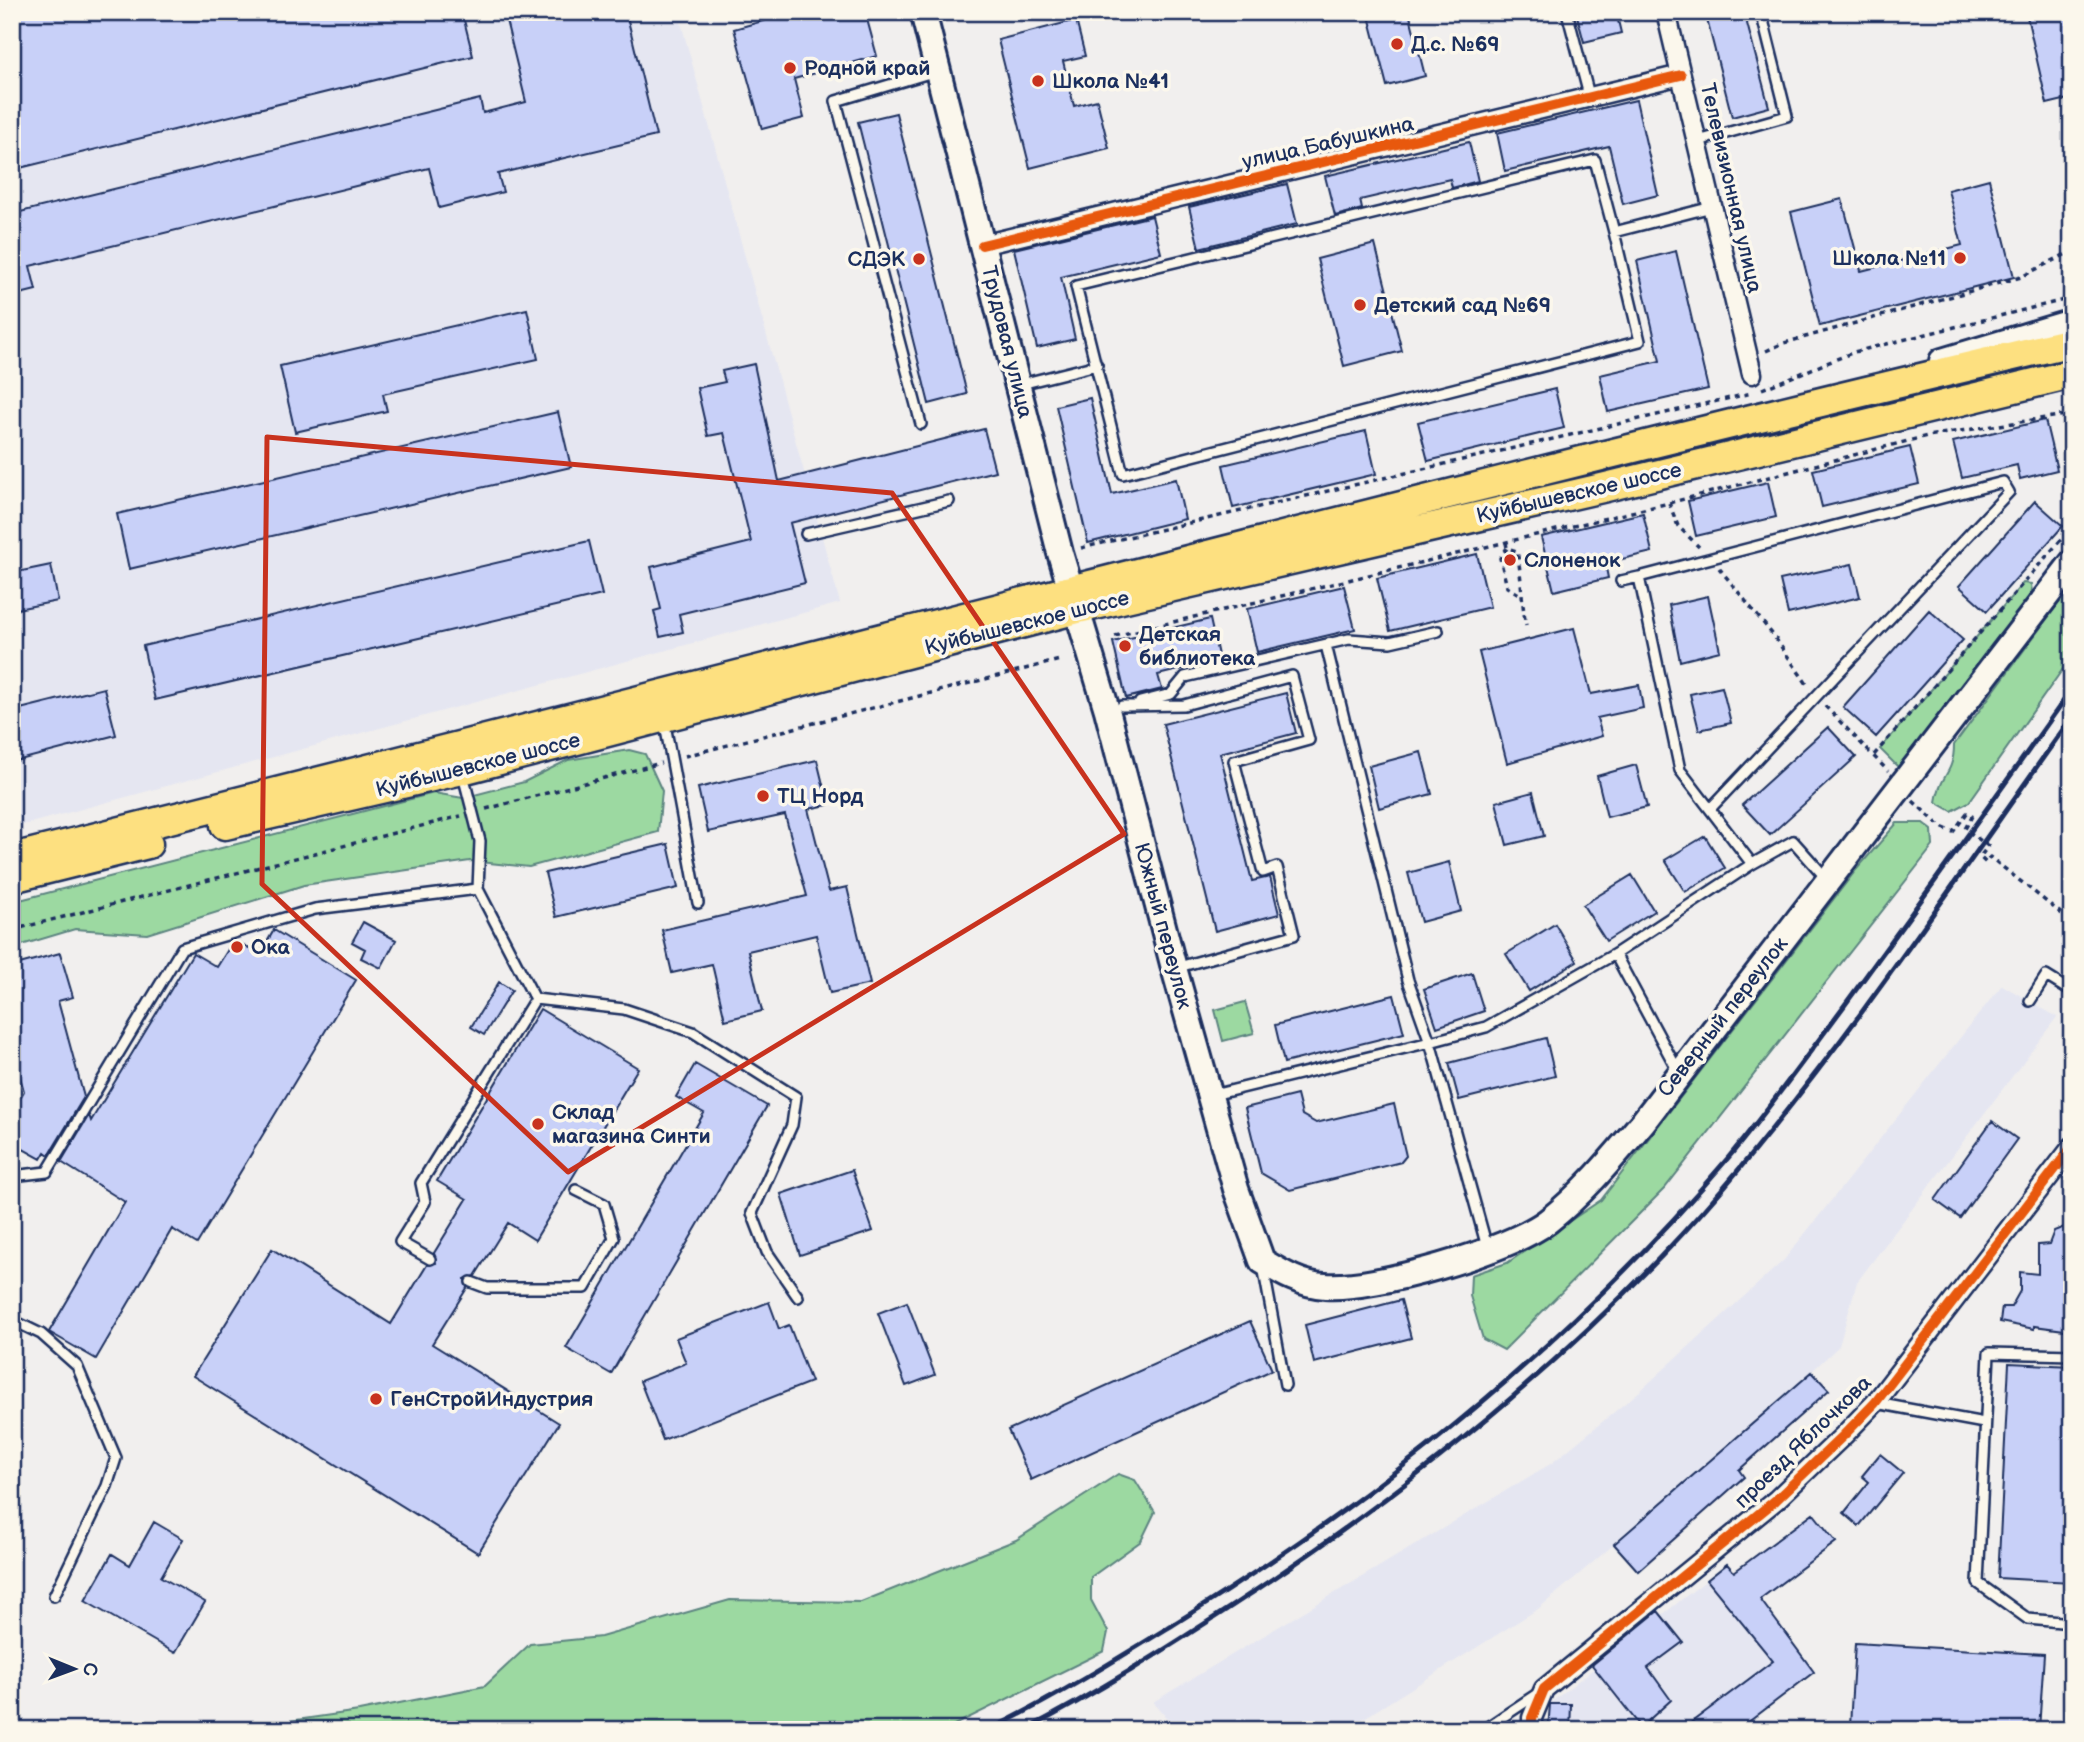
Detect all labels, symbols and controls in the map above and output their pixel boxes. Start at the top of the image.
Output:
place label: Д.с. №69 [1411,32,1500,57]
marker: Д.с. №69 [1389,36,1405,52]
place label: Родной край [804,56,930,81]
marker: Родной край [782,60,798,76]
place label: Школа №41 [1052,69,1169,94]
marker: Школа №41 [1030,73,1046,89]
street label: Телевизионная улица [1695,81,1767,296]
street label: улица Бабушкина [1240,111,1417,175]
place label: Школа №11 [1832,246,1946,271]
place label: СДЭК [848,247,906,272]
marker: Школа №11 [1952,250,1968,266]
marker: СДЭК [911,251,927,267]
street label: Трудовая улица [976,263,1038,421]
place label: Детский сад №69 [1374,293,1551,318]
marker: Детский сад №69 [1352,297,1368,313]
street label: Куйбышевское шоссе [1474,457,1684,529]
place label: Слоненок [1524,548,1621,573]
marker: Слоненок [1502,552,1518,568]
street label: Куйбышевское шоссе [922,585,1132,660]
place label: Детская библиотека [1139,622,1256,671]
marker: Детская библиотека [1117,638,1133,654]
street label: Куйбышевское шоссе [373,727,583,802]
place label: ТЦ Норд [777,784,864,809]
marker: ТЦ Норд [755,788,771,804]
street label: Южный переулок [1129,840,1197,1012]
street label: Северный переулок [1653,932,1793,1102]
place label: Ока [251,935,290,960]
marker: Ока [229,939,245,955]
place label: Склад магазина Синти [552,1100,711,1149]
marker: Склад магазина Синти [530,1116,546,1132]
street label: проезд Яблочкова [1729,1370,1877,1514]
place label: ГенСтройИндустрия [390,1387,594,1412]
marker: ГенСтройИндустрия [368,1391,384,1407]
north arrow [38,1634,108,1704]
text: С [78,1662,101,1676]

